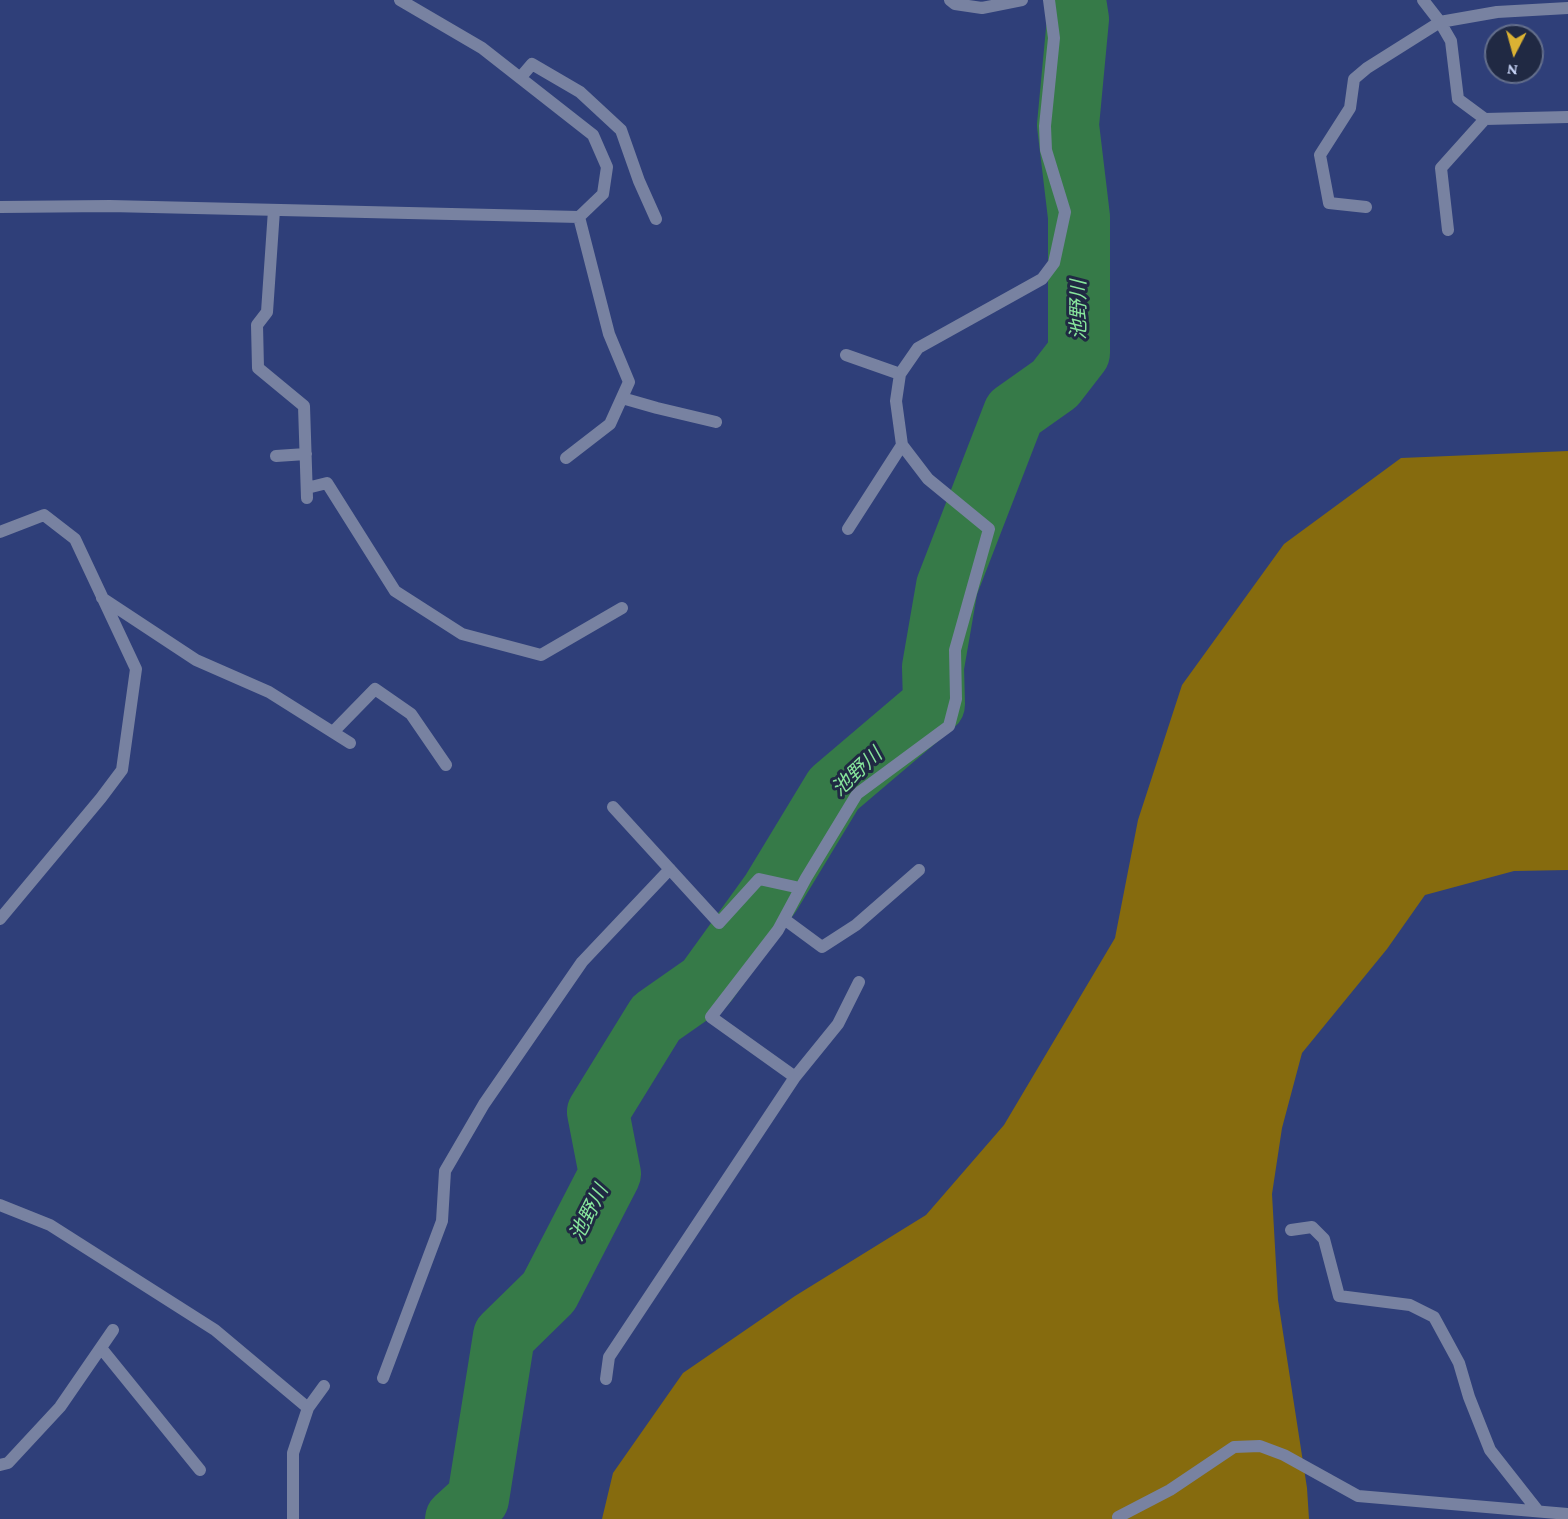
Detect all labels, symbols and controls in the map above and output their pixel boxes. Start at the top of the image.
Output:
north arrow [1484,24,1544,84]
text: N [1506,61,1519,79]
water label: 池野川 [1067,280,1091,340]
water label: 池野川 [827,743,887,801]
water label: 池野川 [565,1181,613,1245]

